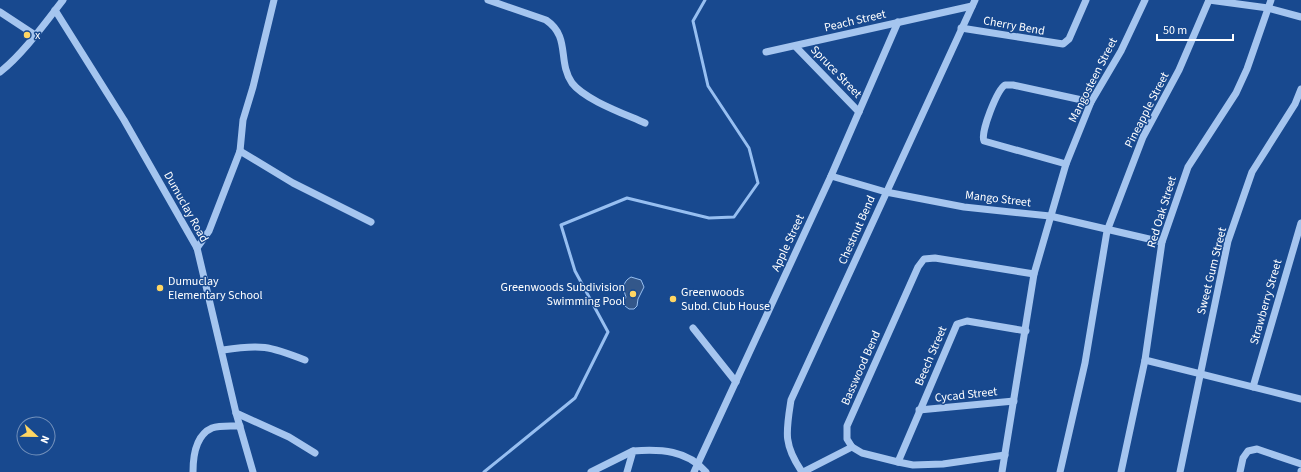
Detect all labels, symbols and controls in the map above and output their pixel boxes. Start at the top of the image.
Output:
street label: Peach Street [822,6,888,36]
street label: Cherry Bend [982,12,1046,40]
scale bar [1157,16,1233,42]
text: 50 m [1163,22,1187,39]
place label: x [35,27,41,44]
marker: x [22,30,32,40]
street label: Mangosteen Street [1064,35,1122,125]
street label: Spruce Street [806,42,866,102]
street label: Pineapple Street [1121,69,1173,151]
street label: Dumuclay Road [159,168,213,246]
street label: Red Oak Street [1143,174,1181,250]
street label: Mango Street [964,187,1032,211]
street label: Chestnut Bend [834,193,880,267]
street label: Apple Street [767,212,809,274]
street label: Sweet Gum Street [1193,225,1231,317]
street label: Strawberry Street [1246,257,1286,347]
place label: Dumuclay Elementary School [168,273,263,304]
place label: Greenwoods Subdivision Swimming Pool [501,279,625,310]
marker: Dumuclay Elementary School [155,283,165,293]
place label: Greenwoods Subd. Club House [681,284,770,315]
marker: Greenwoods Subdivision Swimming Pool [628,289,638,299]
marker: Greenwoods Subd. Club House [668,294,678,304]
street label: Beech Street [911,323,951,389]
street label: Basswood Bend [837,328,885,408]
street label: Cycad Street [934,383,998,407]
north arrow [16,416,56,456]
text: N [36,433,53,446]

